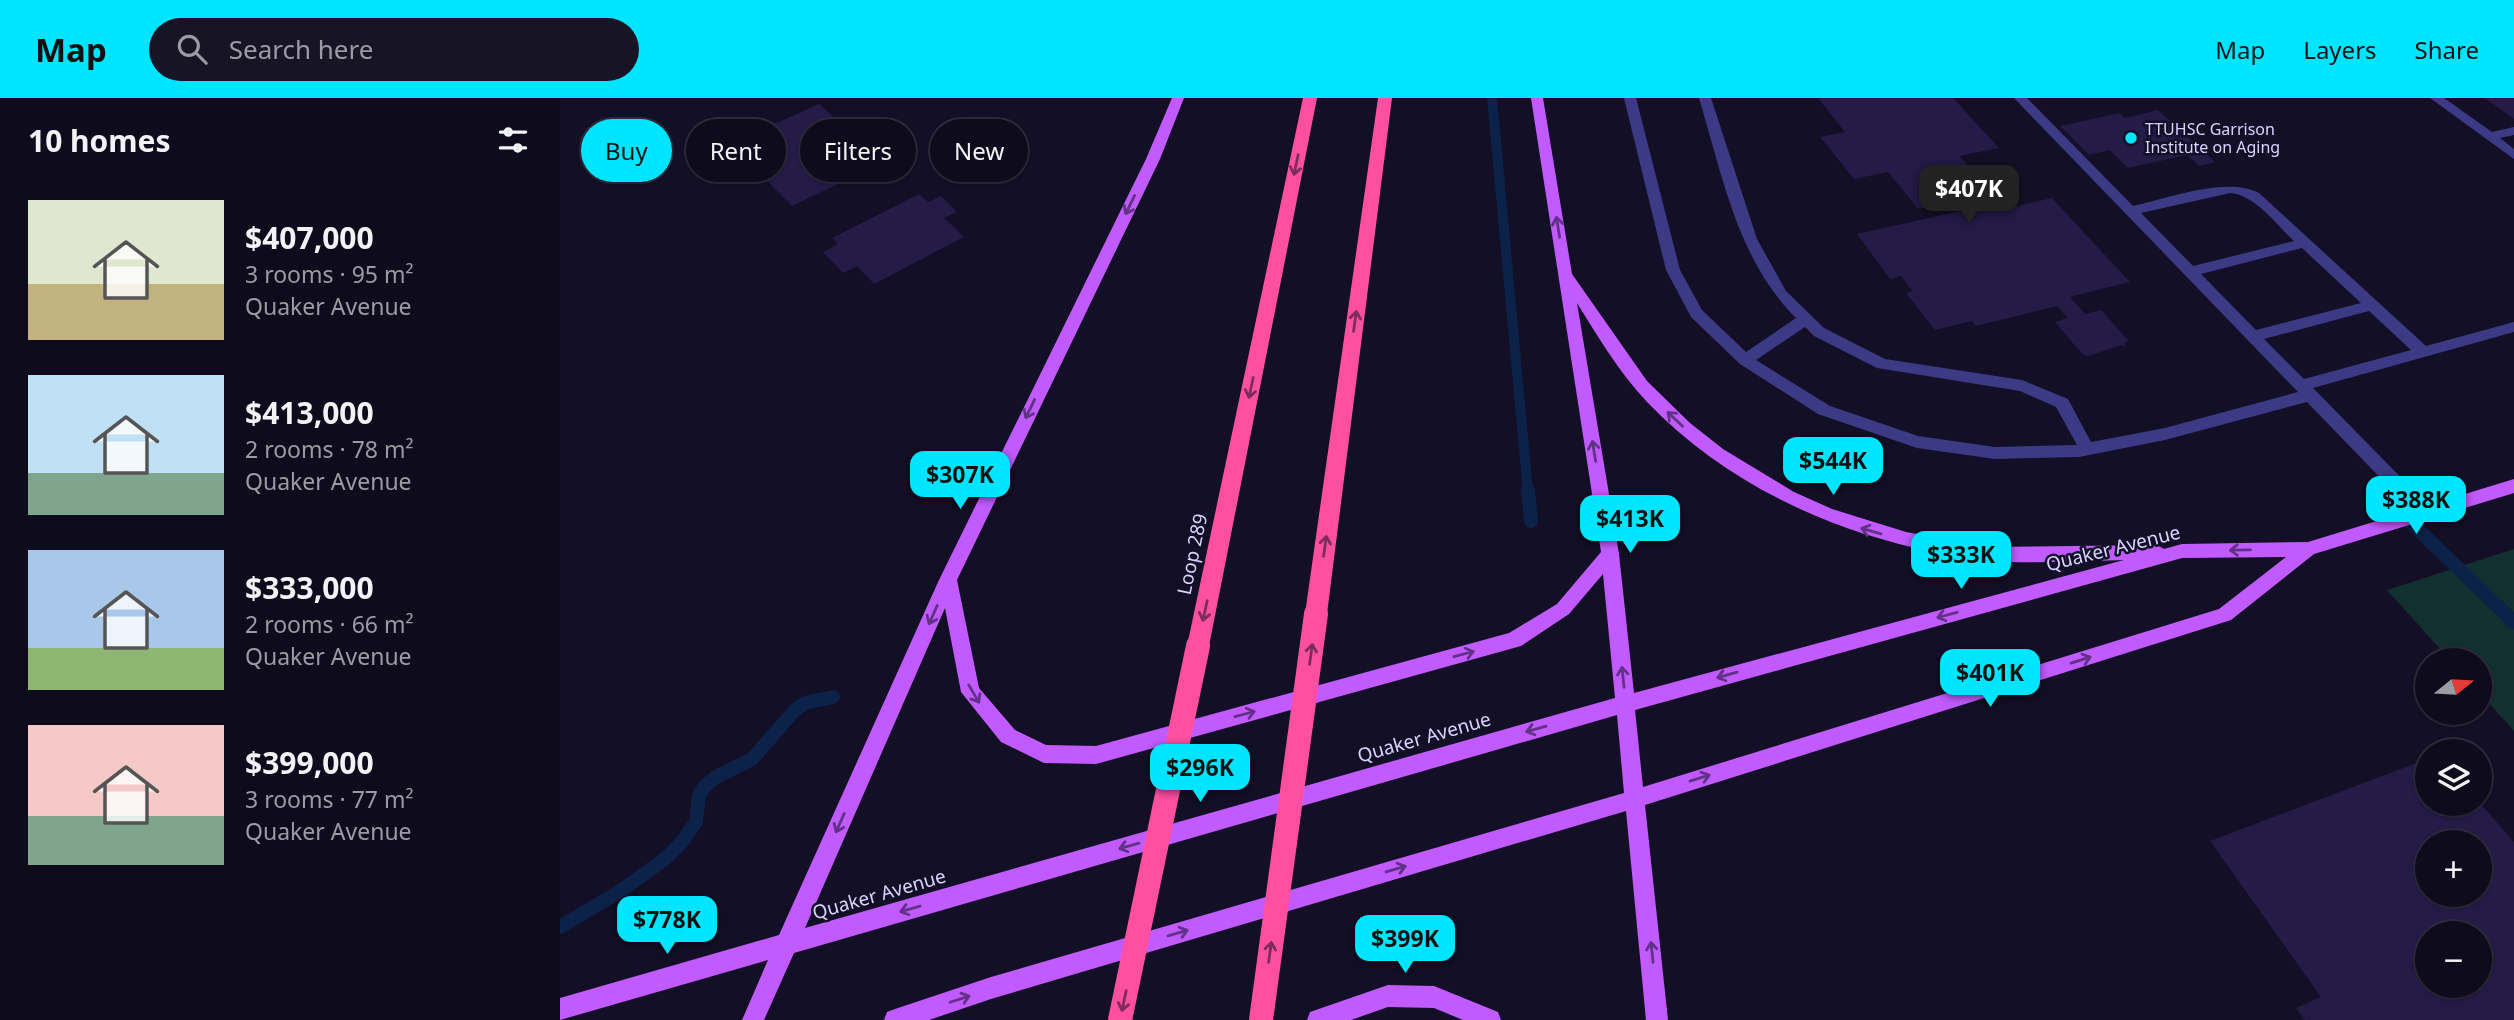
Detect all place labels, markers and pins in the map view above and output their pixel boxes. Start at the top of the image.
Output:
place label: TTUHSC Garrison Institute on Aging [2145,118,2280,158]
marker: TTUHSC Garrison Institute on Aging [2123,130,2139,146]
pin: $407K [1920,166,2018,225]
pin: $544K [1784,438,1882,497]
pin: $307K [911,452,1009,511]
pin: $388K [2367,476,2465,536]
pin: $413K [1581,496,1679,555]
pin: $333K [1912,532,2010,591]
pin: $401K [1941,650,2039,709]
pin: $296K [1151,744,1249,804]
pin: $778K [618,896,716,956]
pin: $399K [1356,916,1454,975]

